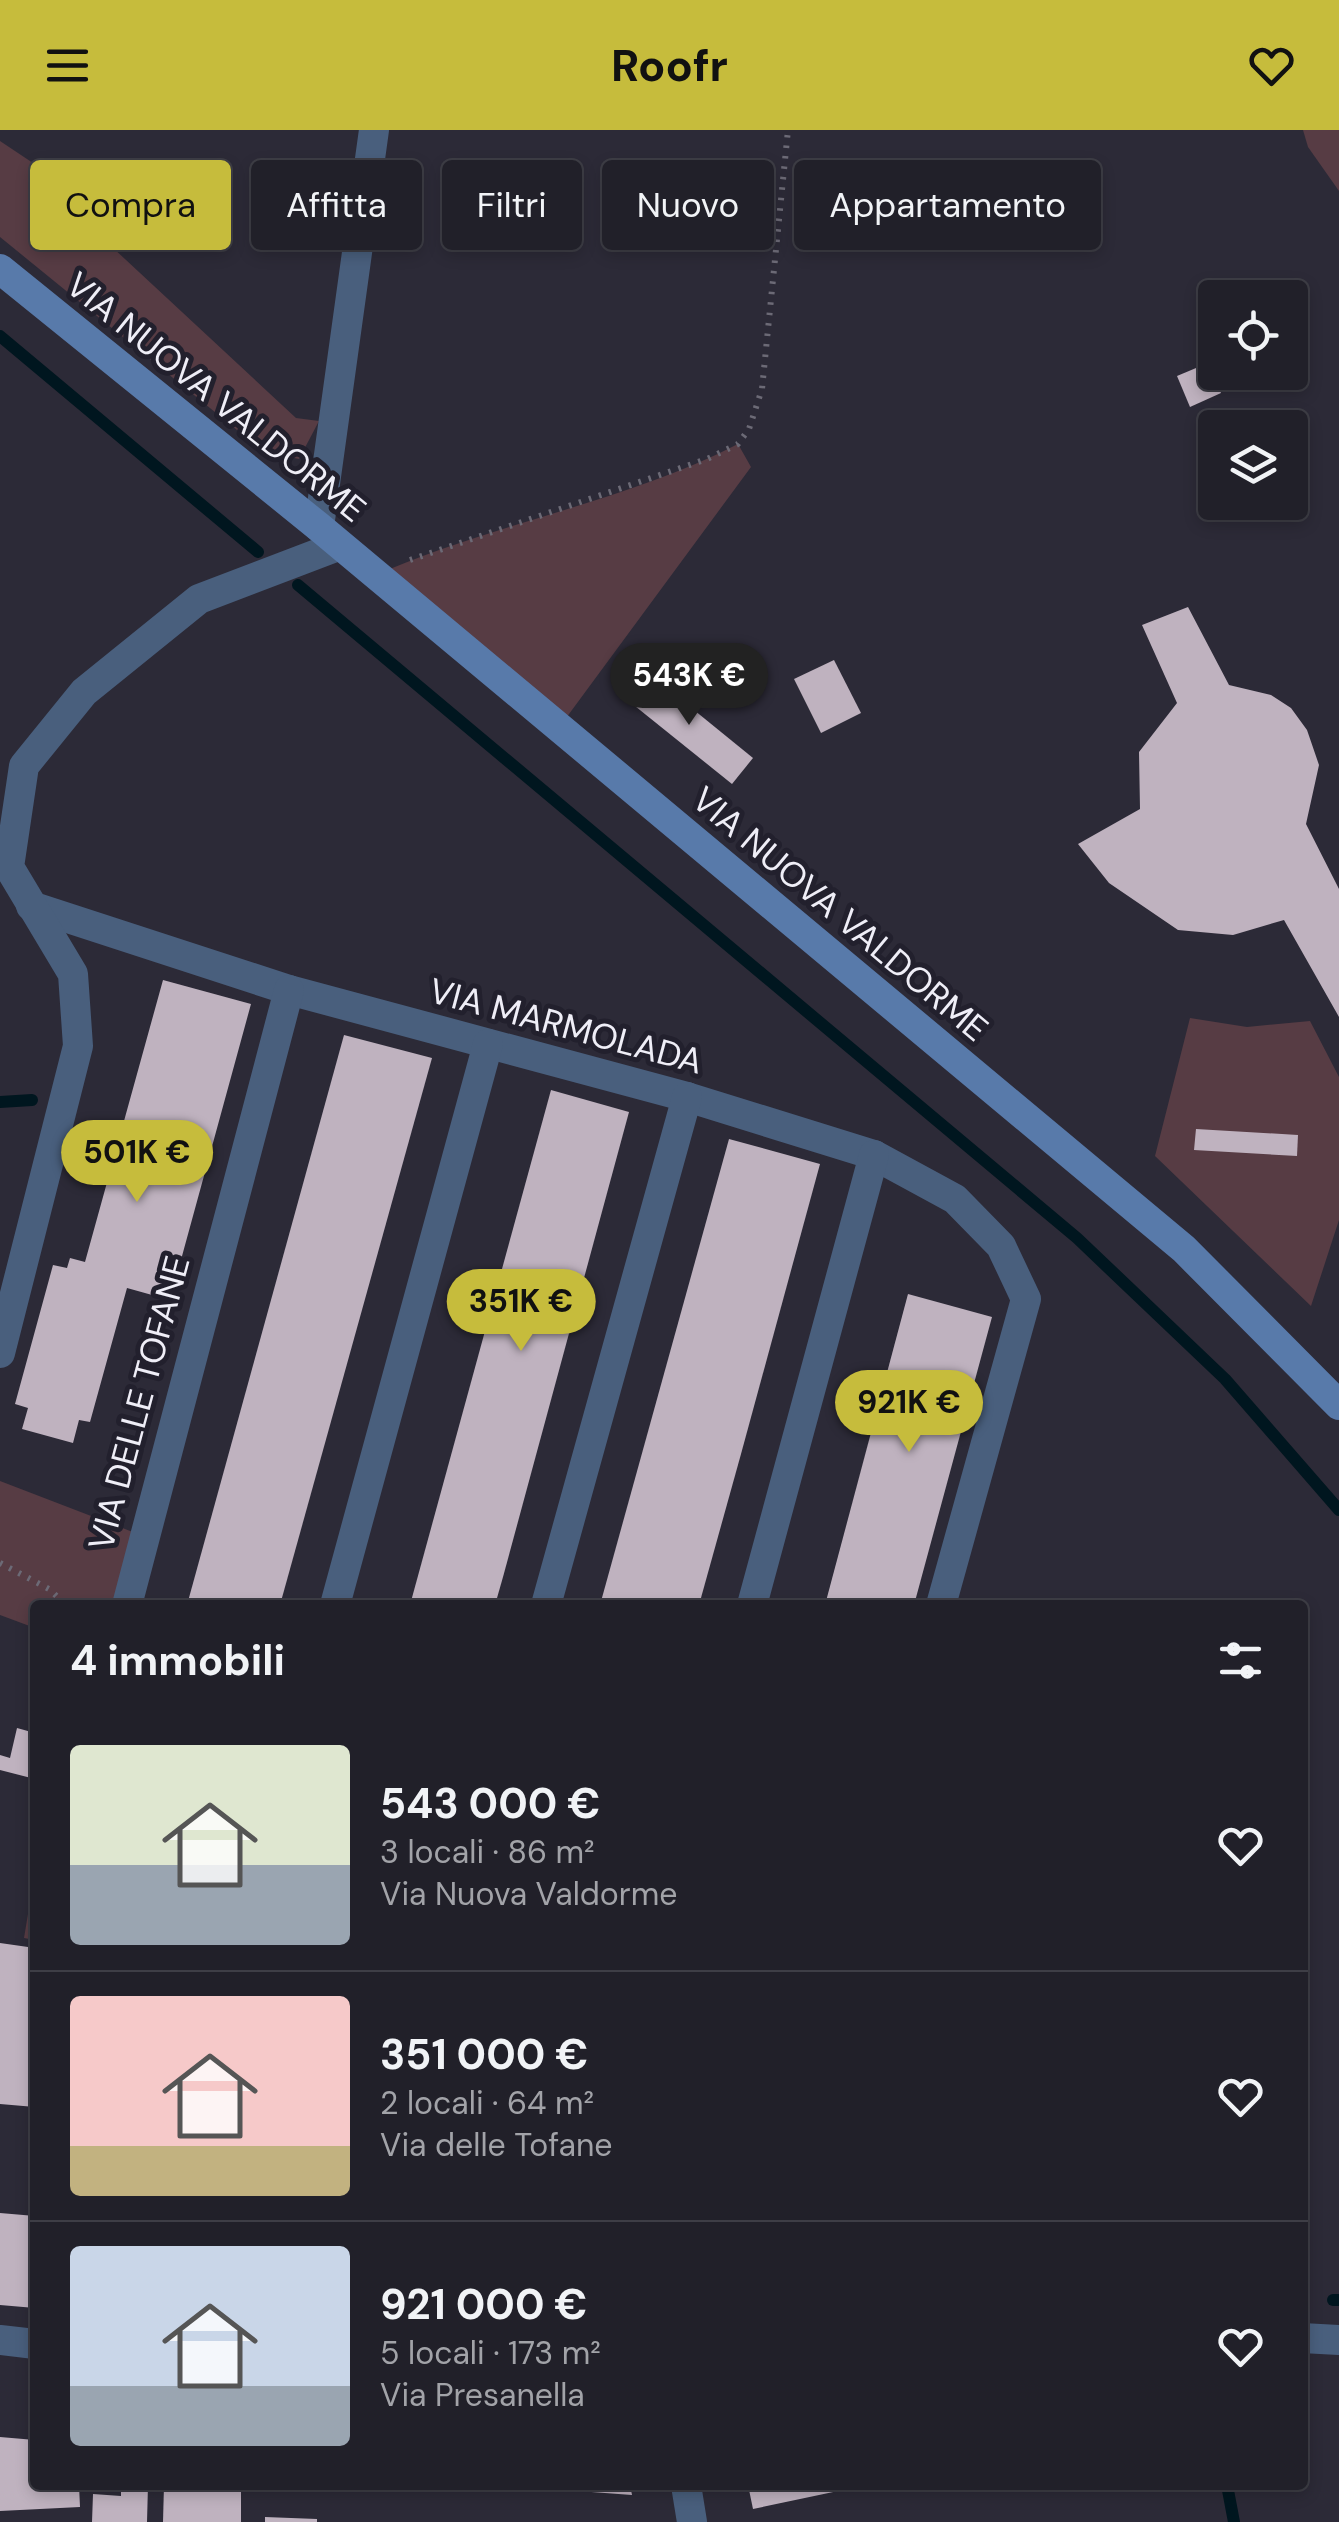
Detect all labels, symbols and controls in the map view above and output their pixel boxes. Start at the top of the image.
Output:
text: Roofr [611,36,728,95]
icon: menu [40,38,95,93]
icon: heart [1244,38,1299,93]
chip: Compra [30,160,231,250]
chip: Affitta [251,160,422,250]
chip: Filtri [442,160,582,250]
chip: Nuovo [602,160,774,250]
chip: Appartamento [794,160,1101,250]
street label: VIA NUOVA VALDORME [57,262,375,532]
map controls [1198,280,1308,520]
button: locate [1198,280,1308,390]
button: layers [1198,410,1308,520]
pin: 543K € [608,643,770,728]
text: 543K € [632,654,746,696]
street label: VIA NUOVA VALDORME [682,777,998,1051]
street label: VIA MARMOLADA [424,967,708,1085]
pin: 501K € [56,1120,218,1205]
text: 501K € [83,1131,191,1173]
street label: VIA DELLE TOFANE [78,1251,200,1555]
pin: 351K € [440,1269,602,1354]
text: 351K € [469,1280,573,1322]
pin: 921K € [828,1370,990,1455]
text: 921K € [857,1381,961,1423]
text: 4 immobili [70,1633,285,1688]
icon: filters [1213,1633,1268,1688]
text: 543 000 € [380,1776,600,1831]
icon: home [150,1785,270,1905]
icon: heart [1213,1818,1268,1873]
text: 3 locali · 86 m² [380,1831,595,1873]
text: Via Nuova Valdorme [380,1873,677,1915]
text: 351 000 € [380,2027,588,2082]
icon: home [150,2036,270,2156]
icon: heart [1213,2069,1268,2124]
text: 2 locali · 64 m² [380,2082,594,2124]
text: Via delle Tofane [380,2124,612,2166]
text: 921 000 € [380,2277,588,2332]
icon: home [150,2286,270,2406]
icon: heart [1213,2319,1268,2374]
text: 5 locali · 173 m² [380,2332,601,2374]
text: Via Presanella [380,2374,585,2416]

